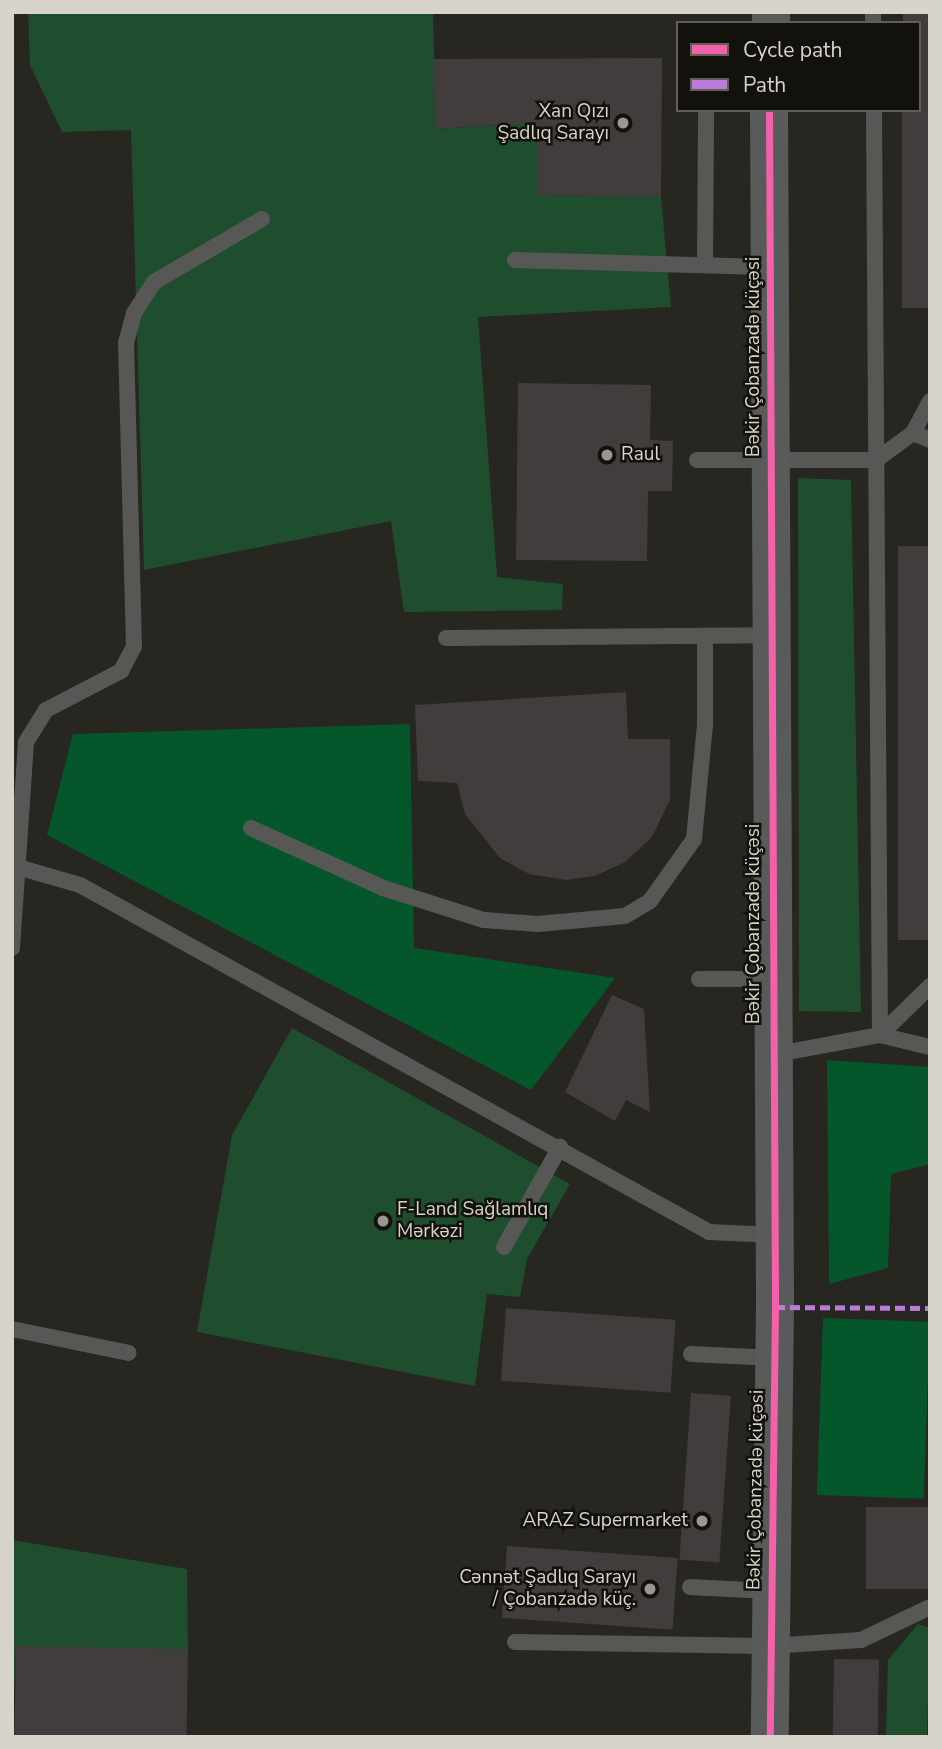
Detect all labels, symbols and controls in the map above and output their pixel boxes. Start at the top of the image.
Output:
legend [676,21,921,112]
text: Cycle path [743,36,842,64]
text: Path [743,71,786,99]
place label: Xan Qızı Şadlıq Sarayı [498,101,609,145]
marker: Xan Qızı Şadlıq Sarayı [615,115,631,131]
street label: Bəkir Çobanzadə küçəsi [743,257,765,457]
place label: Raul [621,444,660,466]
marker: Raul [599,447,615,463]
street label: Bəkir Çobanzadə küçəsi [743,824,765,1024]
place label: F-Land Sağlamlıq Mərkəzi [397,1199,548,1243]
marker: F-Land Sağlamlıq Mərkəzi [375,1213,391,1229]
street label: Bəkir Çobanzadə küçəsi [743,1390,769,1590]
place label: ARAZ Supermarket [522,1510,688,1532]
marker: ARAZ Supermarket [694,1513,710,1529]
place label: Cənnət Şadlıq Sarayı / Çobanzadə küç. [459,1567,636,1611]
marker: Cənnət Şadlıq Sarayı / Çobanzadə küç. [642,1581,658,1597]

